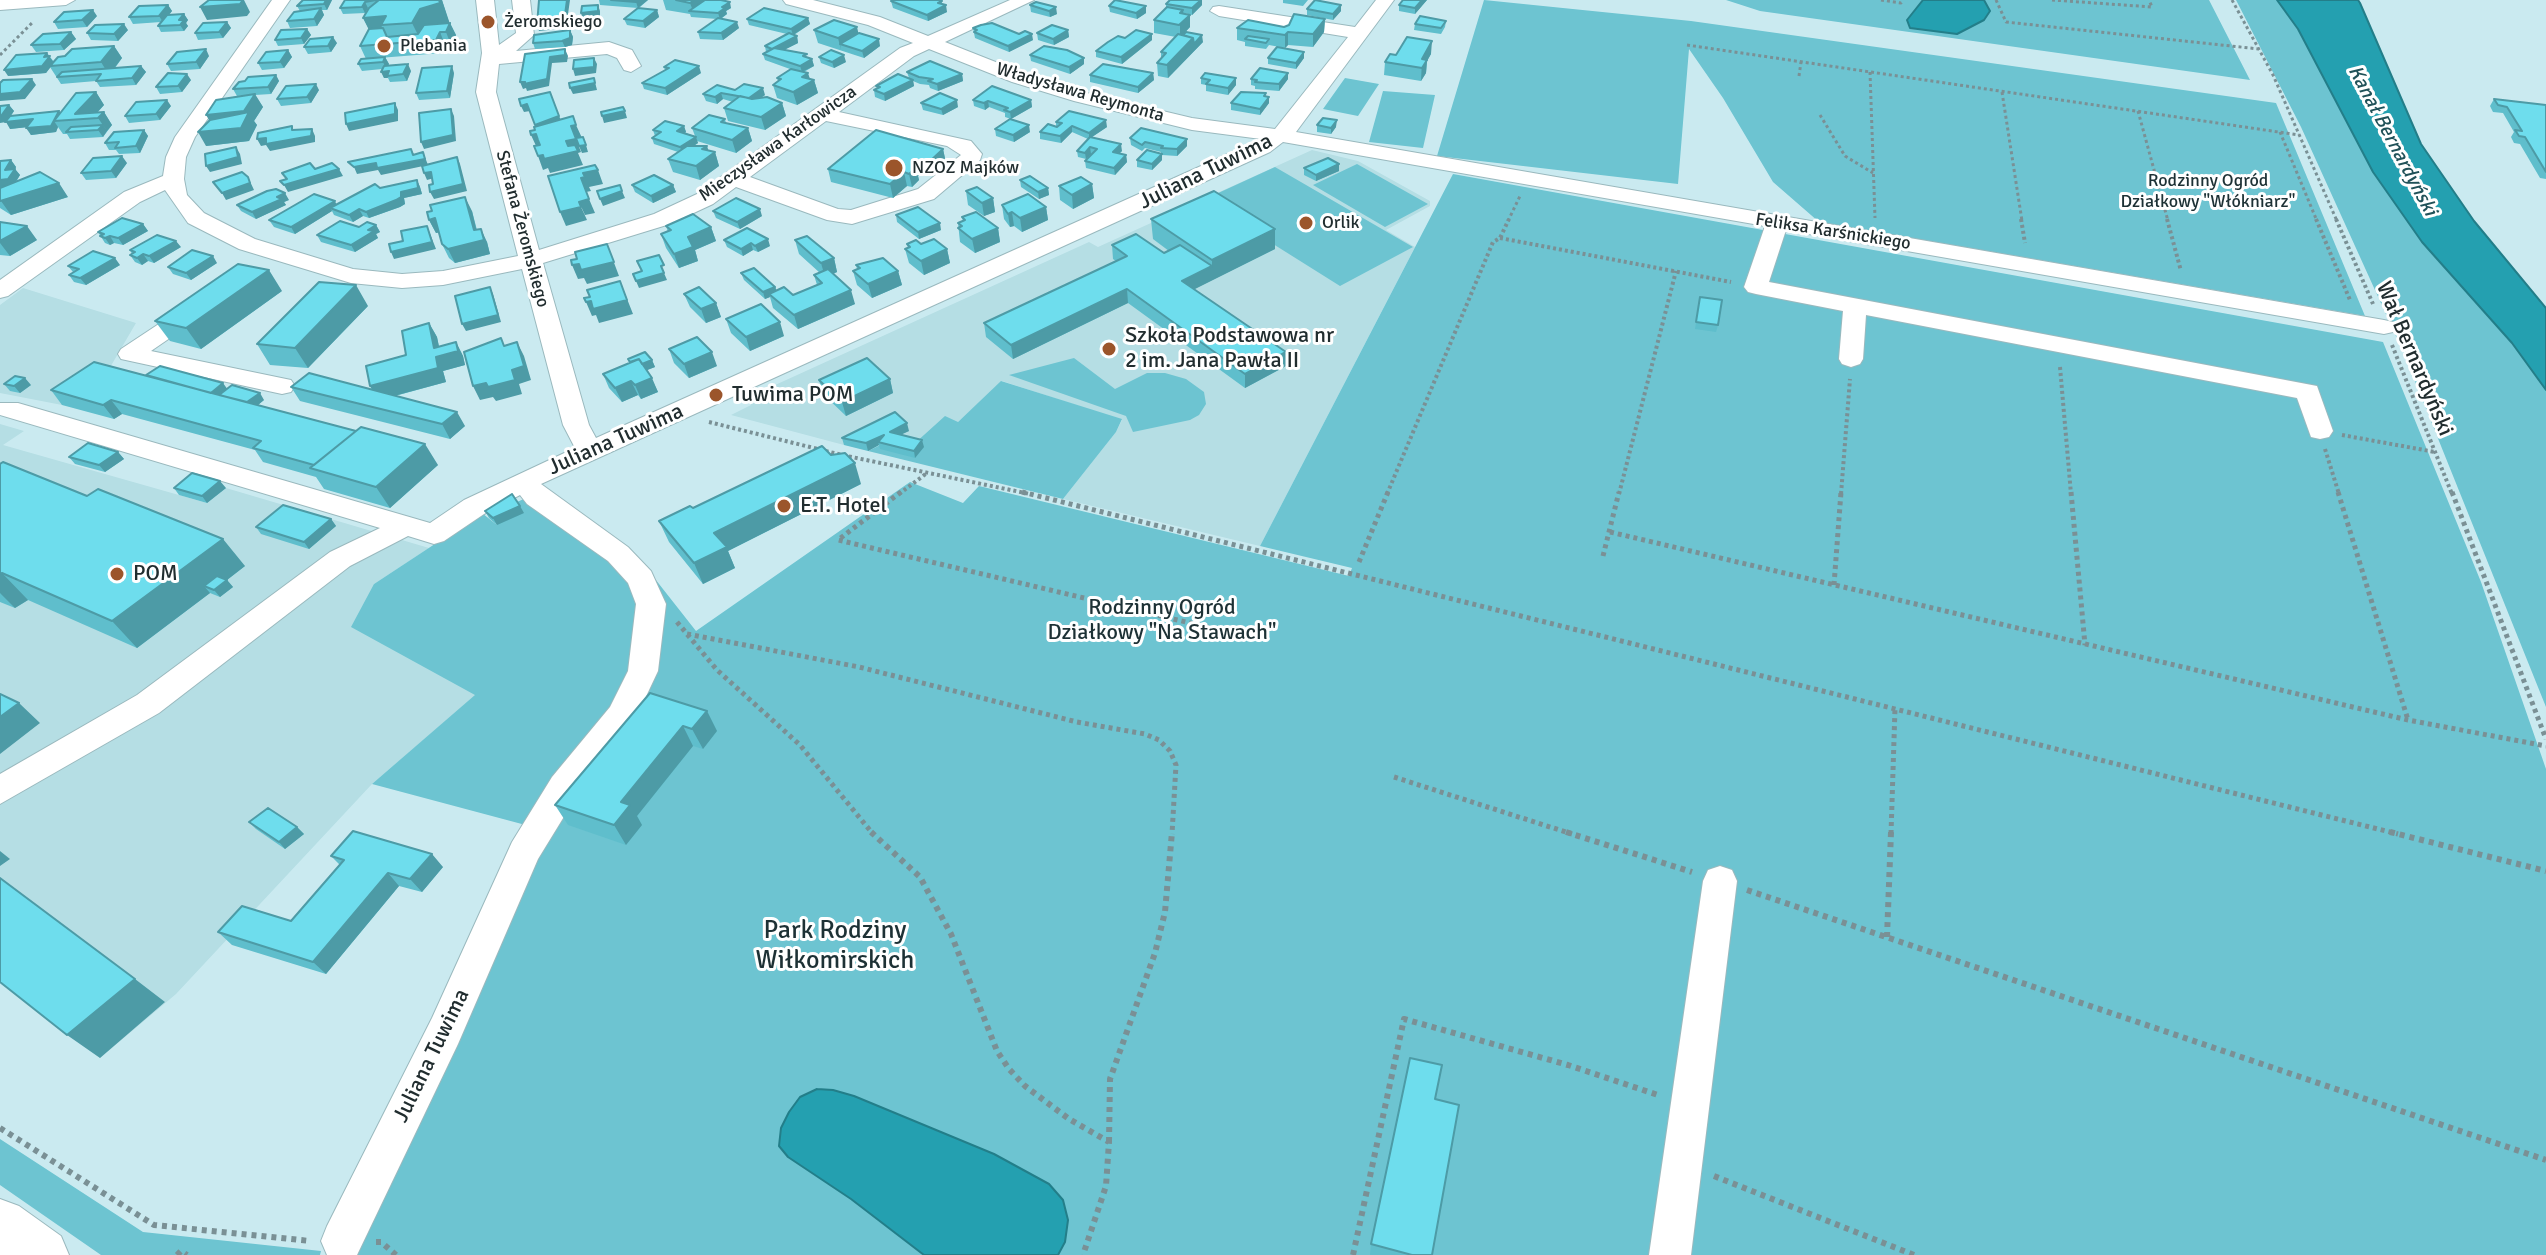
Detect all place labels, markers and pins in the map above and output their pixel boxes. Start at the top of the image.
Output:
place label: Żeromskiego [504,11,602,33]
marker: Żeromskiego [479,13,497,31]
place label: Plebania [400,35,467,57]
marker: Plebania [375,37,393,55]
marker: NZOZ Majków [883,157,905,179]
place label: NZOZ Majków [912,157,1019,179]
place label: Orlik [1322,212,1360,234]
marker: Orlik [1297,214,1315,232]
place label: Szkoła Podstawowa nr 2 im. Jana Pawła II [1125,323,1334,374]
marker: Szkoła Podstawowa nr 2 im. Jana Pawła II [1100,340,1118,358]
place label: Tuwima POM [732,382,853,408]
marker: Tuwima POM [707,386,725,404]
place label: E.T. Hotel [800,493,887,519]
marker: E.T. Hotel [775,497,793,515]
place label: POM [133,561,178,587]
marker: POM [108,565,126,583]

